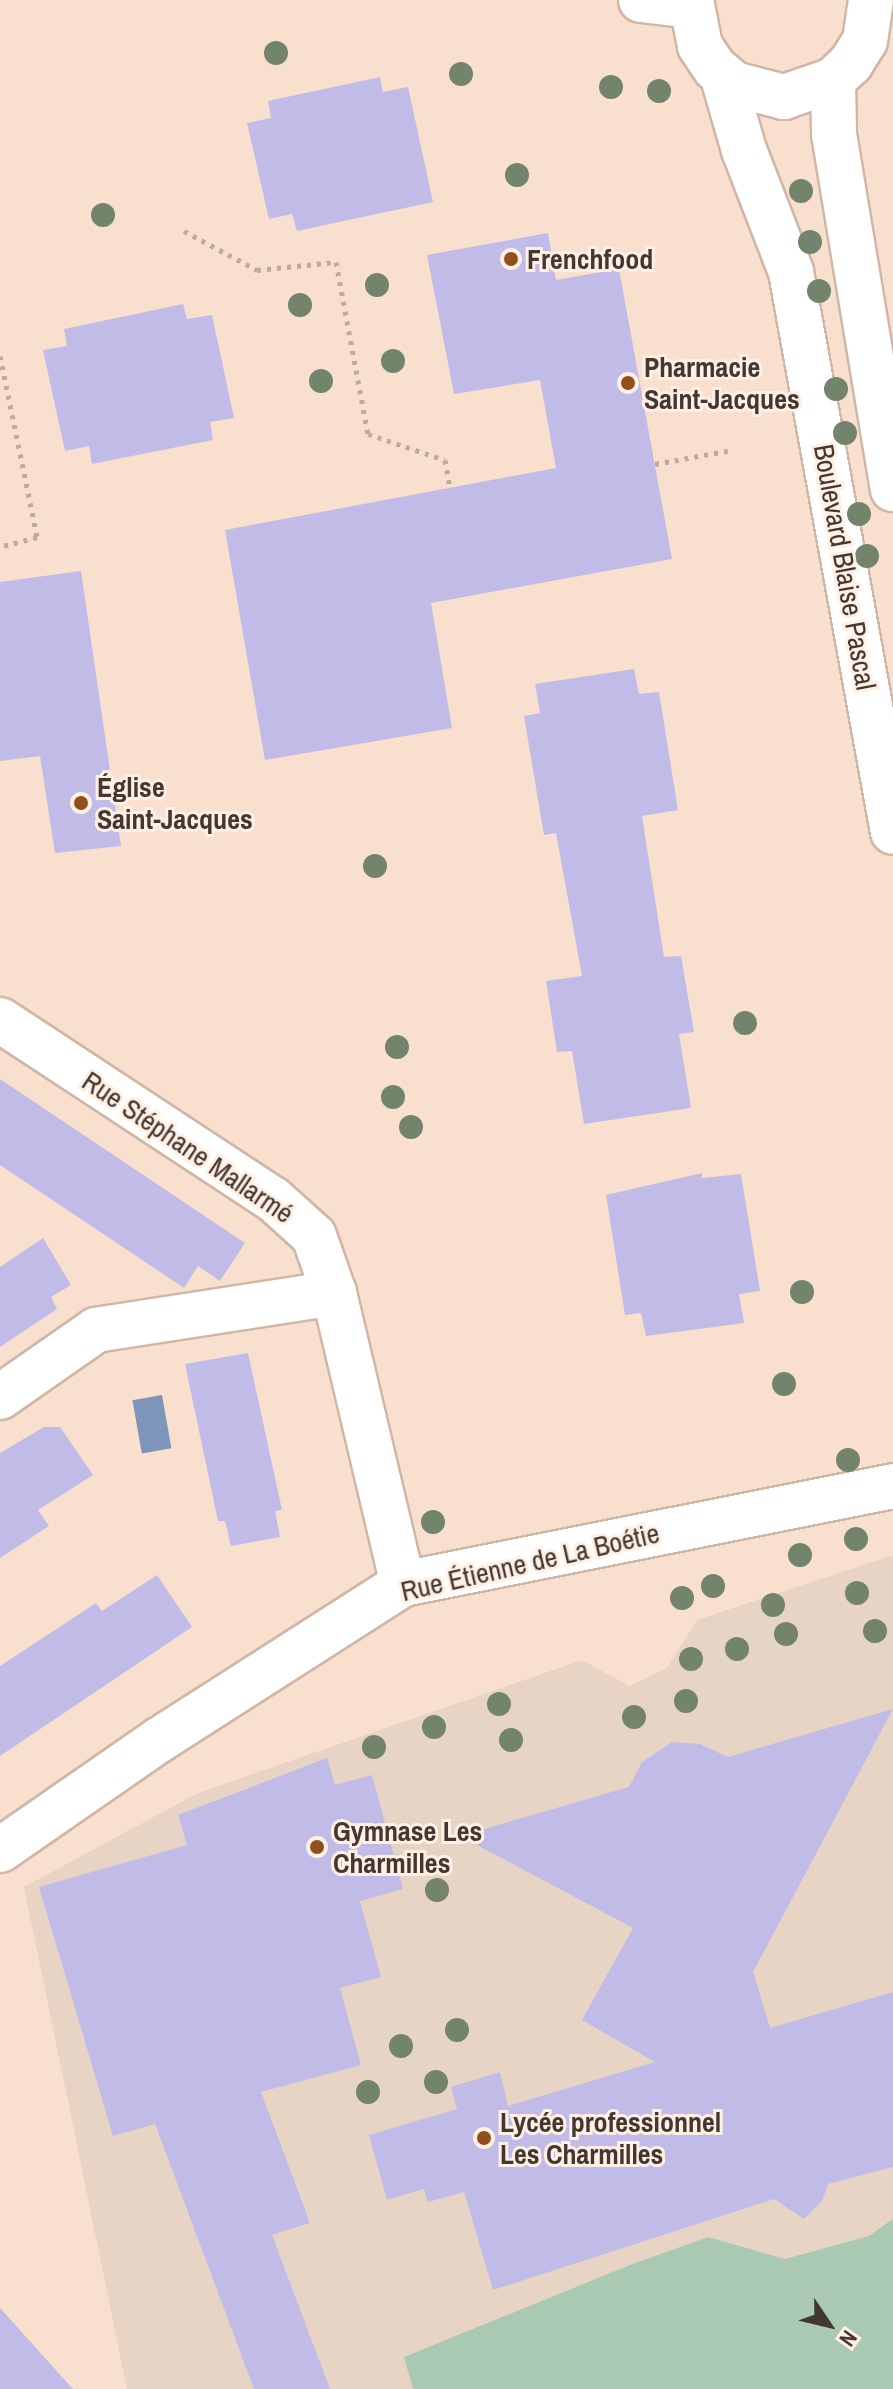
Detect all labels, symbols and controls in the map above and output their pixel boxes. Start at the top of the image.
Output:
place label: Frenchfood [527,242,653,276]
marker: Frenchfood [502,250,520,268]
place label: Pharmacie Saint-Jacques [644,350,800,416]
marker: Pharmacie Saint-Jacques [619,374,637,392]
street label: Boulevard Blaise Pascal [807,442,883,692]
place label: Église Saint-Jacques [97,770,253,836]
marker: Église Saint-Jacques [72,794,90,812]
street label: Rue Stéphane Mallarmé [76,1064,300,1230]
street label: Rue Étienne de La Boétie [397,1516,663,1608]
place label: Gymnase Les Charmilles [333,1814,482,1880]
marker: Gymnase Les Charmilles [308,1838,326,1856]
place label: Lycée professionnel Les Charmilles [500,2105,721,2171]
marker: Lycée professionnel Les Charmilles [475,2129,493,2147]
north arrow [789,2285,869,2365]
text: N [833,2325,865,2353]

